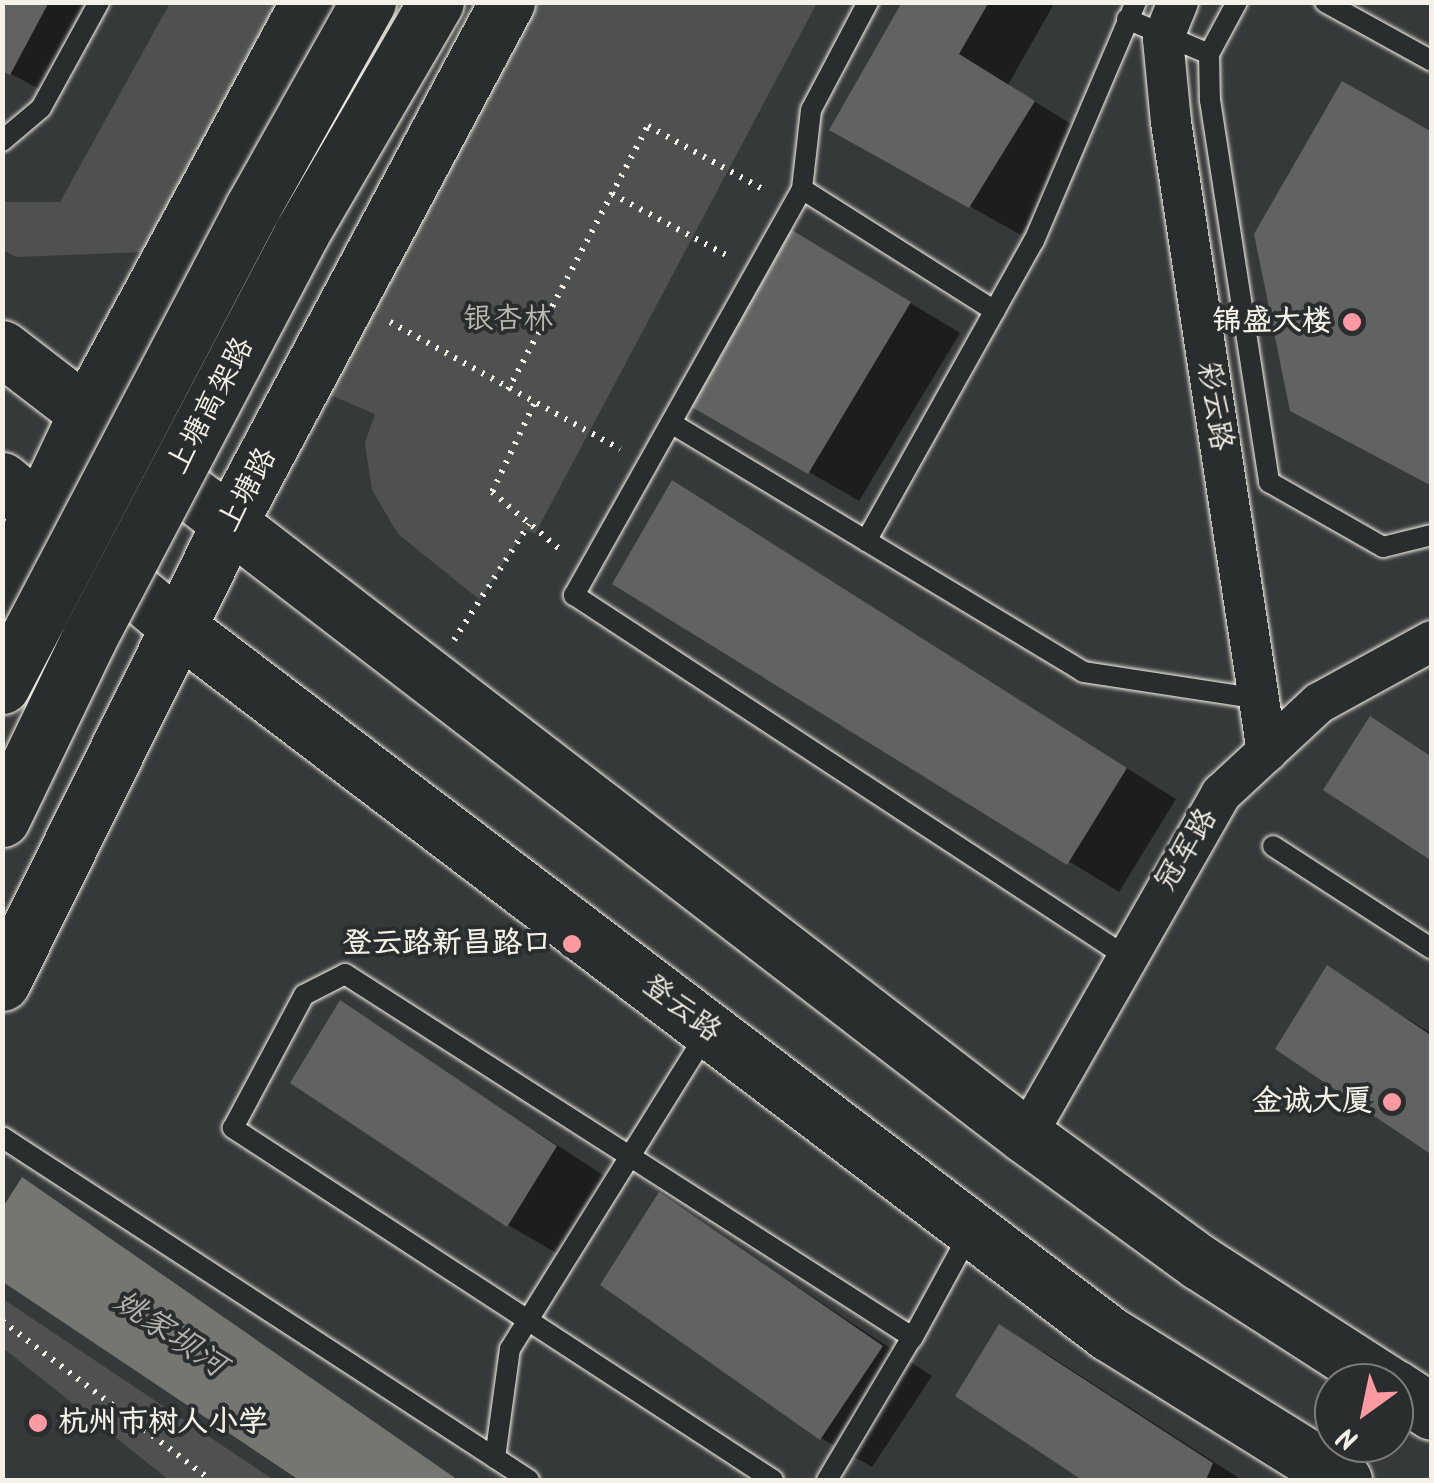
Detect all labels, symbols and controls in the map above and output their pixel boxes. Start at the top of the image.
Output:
park label: 银杏林 [463,302,553,338]
place label: 锦盛大楼 [1212,304,1332,340]
marker: 锦盛大楼 [1341,311,1363,333]
street label: 上塘高架路 [160,331,262,481]
street label: 彩云路 [1189,359,1239,453]
street label: 上塘路 [211,442,285,538]
street label: 冠军路 [1148,802,1226,898]
place label: 登云路新昌路口 [342,926,552,962]
marker: 登云路新昌路口 [561,933,583,955]
street label: 登云路 [634,968,728,1050]
place label: 金诚大厦 [1252,1084,1372,1120]
marker: 金诚大厦 [1381,1091,1403,1113]
water label: 姚家坝河 [105,1283,233,1387]
north arrow [1314,1363,1414,1463]
place label: 杭州市树人小学 [58,1405,268,1441]
marker: 杭州市树人小学 [27,1412,49,1434]
text: N [1329,1413,1368,1461]

